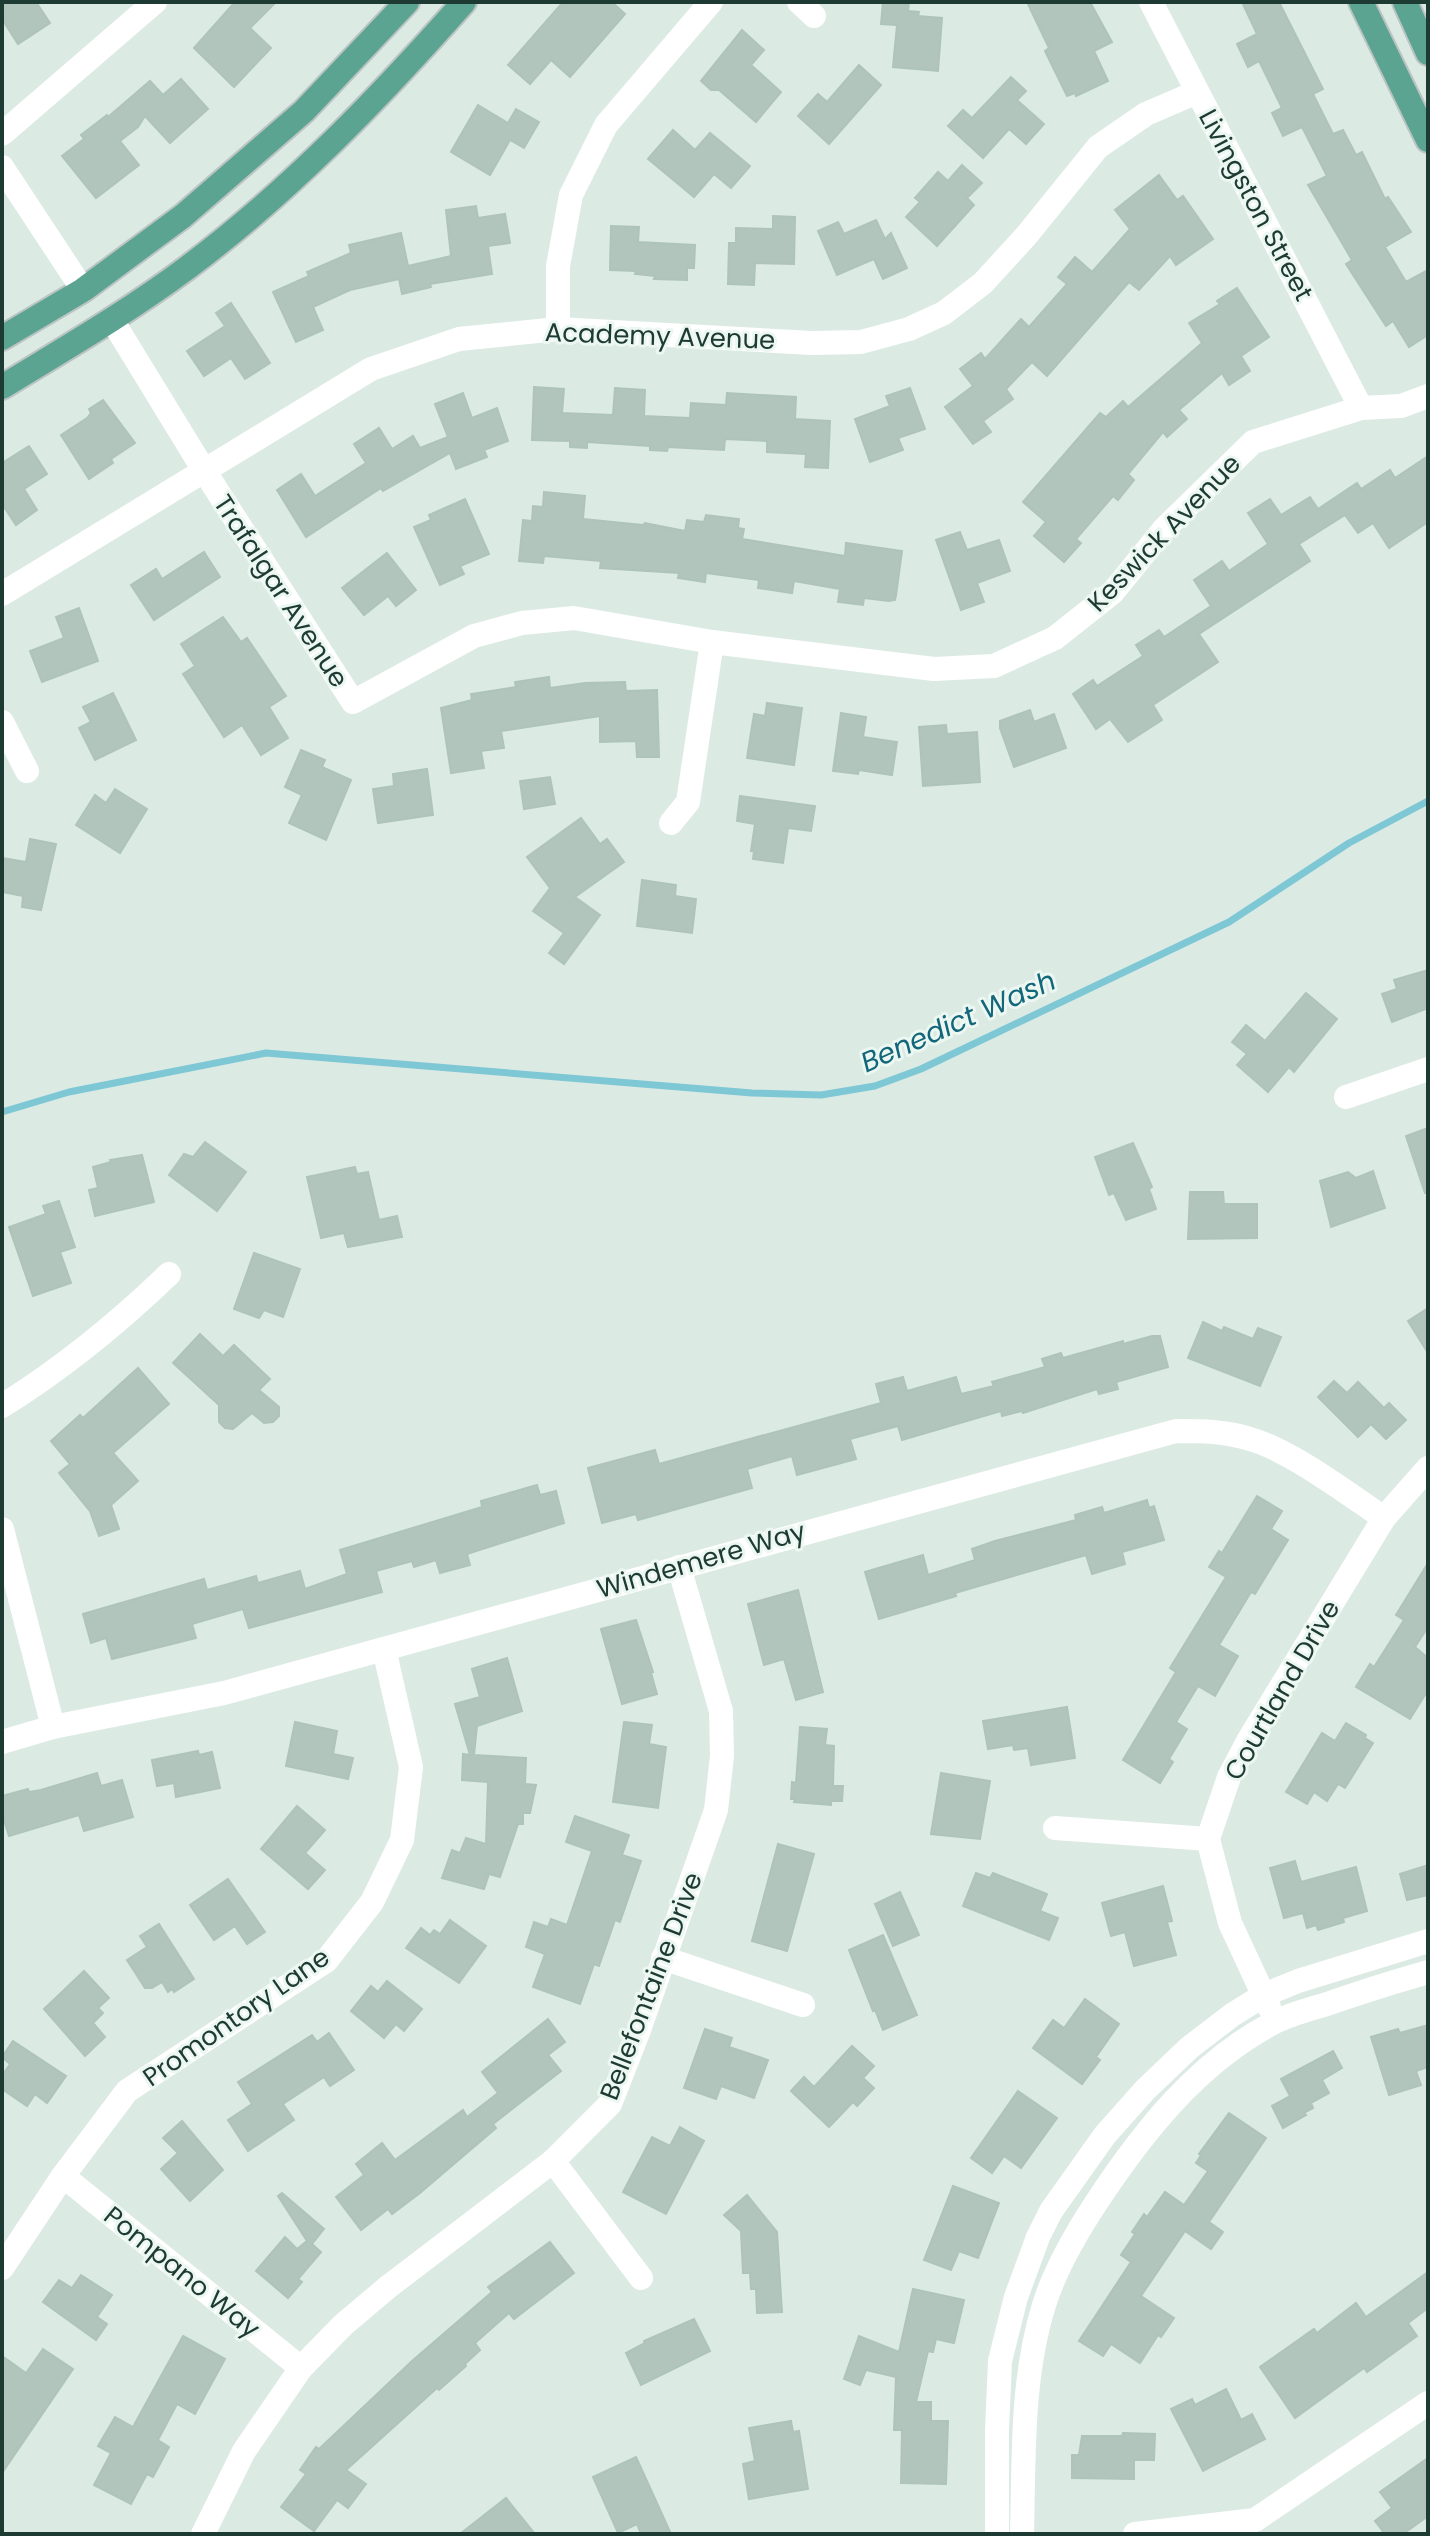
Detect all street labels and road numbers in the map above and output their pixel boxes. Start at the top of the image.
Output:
street label: Livingston Street [1190,103,1322,307]
street label: Academy Avenue [544,314,776,358]
street label: Keswick Avenue [1079,446,1249,620]
street label: Trafalgar Avenue [205,488,357,694]
street label: Windemere Way [593,1513,810,1607]
street label: Courtland Drive [1216,1593,1348,1787]
street label: Bellefontaine Drive [591,1867,711,2105]
street label: Promontory Lane [135,1939,337,2095]
street label: Pompano Way [96,2198,268,2346]

